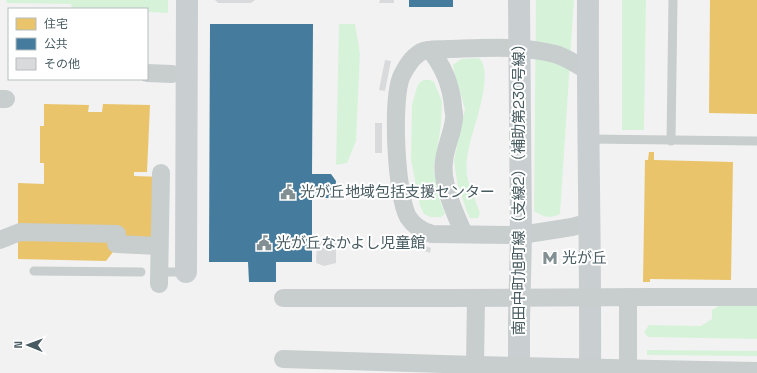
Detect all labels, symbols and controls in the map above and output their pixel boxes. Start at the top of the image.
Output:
legend [8,8,148,80]
text: 住宅 [44,16,68,32]
text: 公共 [44,36,68,52]
street label: 南田中町旭町線（支線2）（補助第230号線） [509,36,528,336]
text: その他 [44,56,80,72]
place label: 光が丘地域包括支援センター [300,182,495,201]
public building icon: 光が丘地域包括支援センター [279,183,297,201]
place label: 光が丘なかよし児童館 [276,233,425,252]
public building icon: 光が丘なかよし児童館 [255,234,273,252]
place label: 光が丘 [562,248,607,267]
metro station icon: 光が丘 [541,249,559,267]
north arrow [8,325,48,365]
text: N [11,341,25,349]

